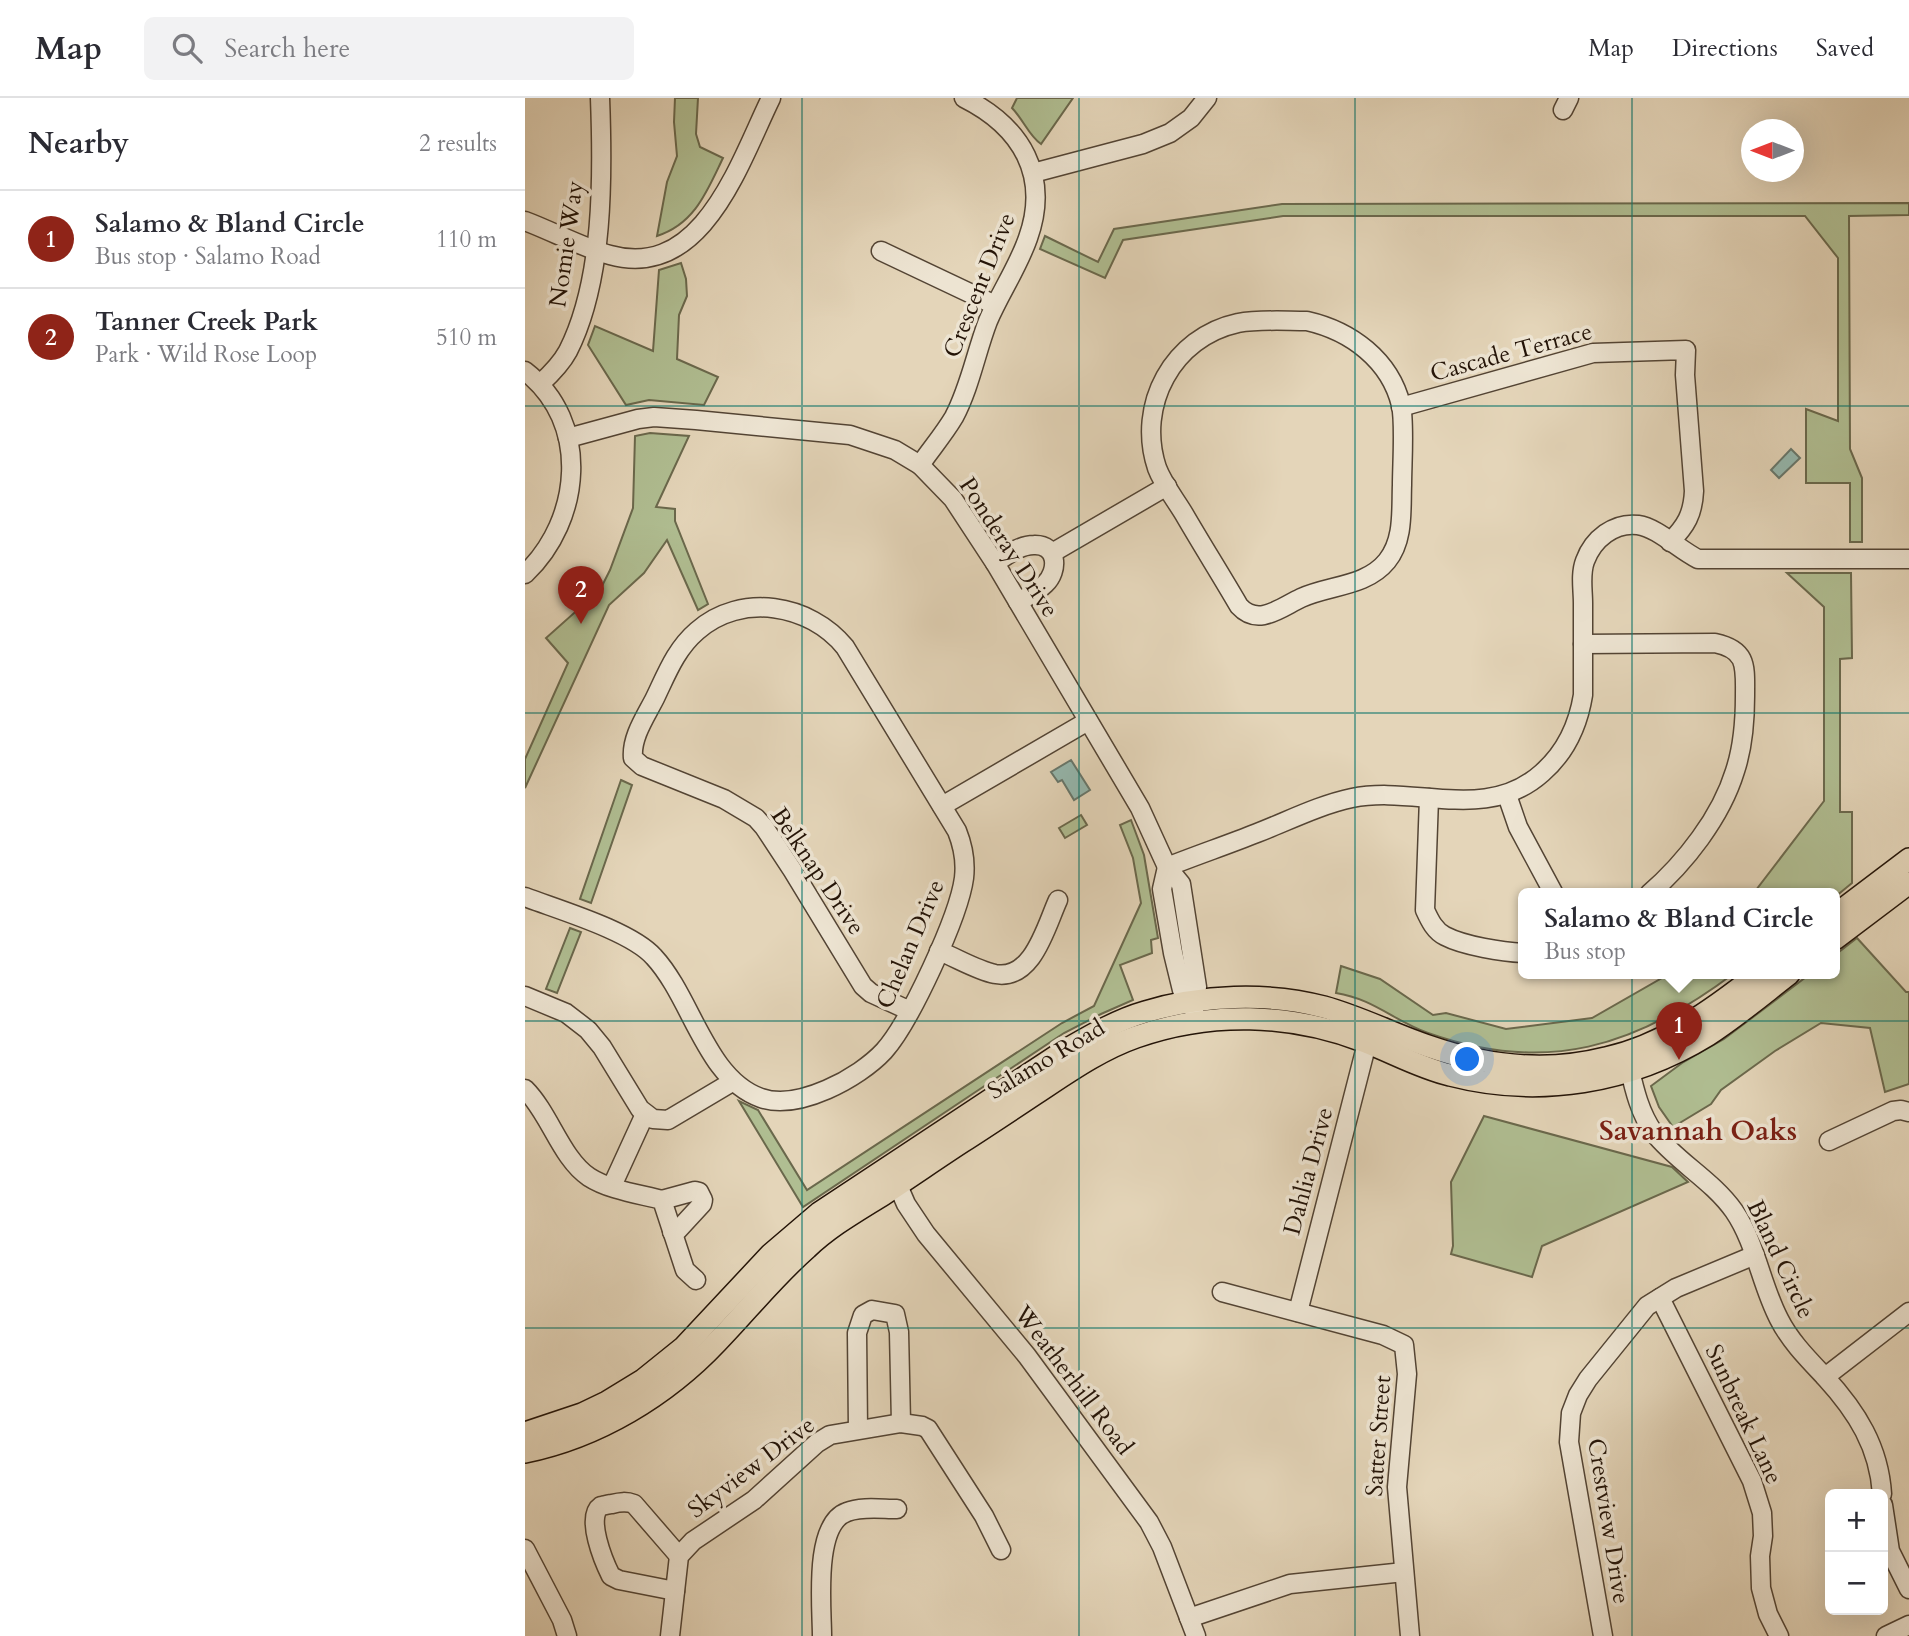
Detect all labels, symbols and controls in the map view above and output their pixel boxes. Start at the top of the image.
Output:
search box [144,17,634,80]
text: Map [35,26,102,71]
icon: search [168,29,206,67]
text: Search here [224,31,350,66]
text: Map [1588,32,1634,65]
text: Directions [1672,32,1778,65]
text: Saved [1816,32,1874,65]
north arrow [1741,119,1804,182]
text: Nearby [28,123,129,164]
text: 2 results [419,128,497,159]
street label: Nomie Way [541,178,592,309]
text: Salamo & Bland Circle [95,206,365,241]
street label: Crescent Drive [935,208,1024,363]
text: 1 [45,224,57,255]
text: 110 m [436,224,497,255]
text: Bus stop · Salamo Road [95,241,321,272]
text: Tanner Creek Park [95,304,318,339]
street label: Cascade Terrace [1426,315,1596,390]
text: 2 [45,322,57,353]
text: 510 m [436,322,497,353]
text: Park · Wild Rose Loop [95,339,317,370]
street label: Ponderay Drive [951,471,1066,624]
pin: 2 [558,566,604,624]
street label: Belknap Drive [763,801,872,942]
street label: Chelan Drive [869,875,952,1014]
popup [1518,888,1840,979]
text: Salamo & Bland Circle [1544,901,1814,936]
text: Bus stop [1544,936,1626,967]
pin: 1 [1656,1002,1702,1060]
street label: Salamo Road [981,1011,1111,1107]
your location [1450,1042,1484,1076]
street label: Dahlia Drive [1276,1104,1341,1239]
district label: Savannah Oaks [1599,1112,1797,1150]
street label: Bland Circle [1739,1194,1822,1324]
street label: Weatherhill Road [1006,1298,1141,1462]
street label: Sunbreak Lane [1697,1339,1790,1489]
street label: Satter Street [1358,1374,1399,1498]
street label: Skyview Drive [681,1409,822,1526]
street label: Crestview Drive [1579,1436,1638,1606]
map controls [1825,1489,1888,1615]
button: + [1825,1489,1888,1552]
button: − [1825,1552,1888,1615]

